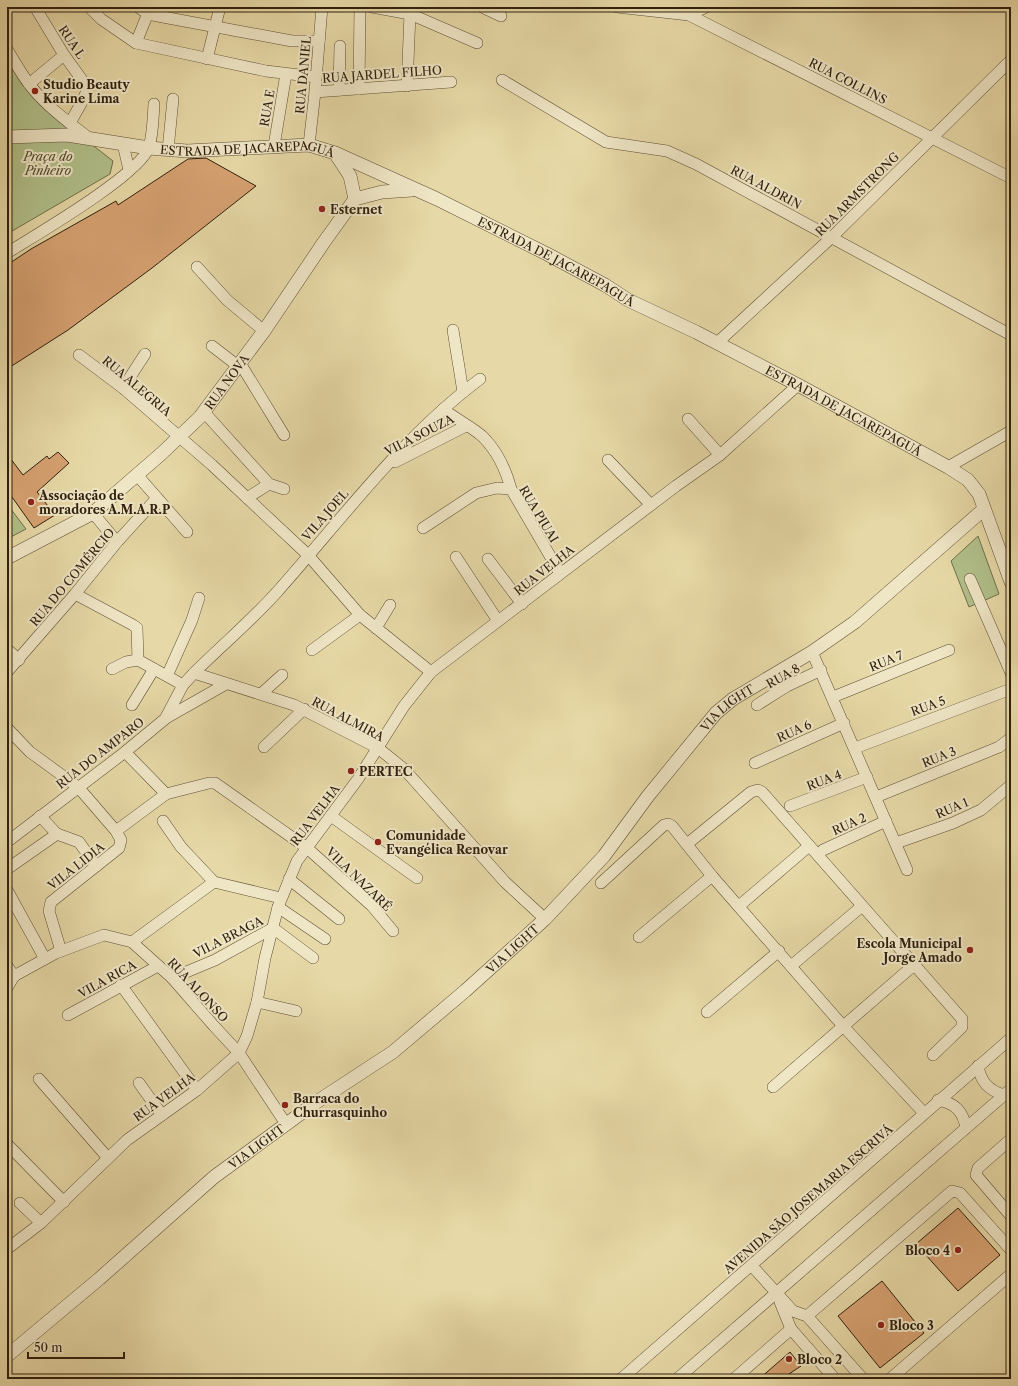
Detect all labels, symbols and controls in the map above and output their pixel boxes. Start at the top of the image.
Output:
street label: RUA L [55,22,89,62]
street label: RUA DANIEL [292,35,314,114]
street label: RUA COLLINS [806,55,890,107]
street label: RUA JARDEL FILHO [322,62,442,86]
place label: Studio Beauty Karine Lima [43,77,130,106]
marker: Studio Beauty Karine Lima [30,86,40,96]
street label: RUA E [256,88,278,128]
street label: ESTRADA DE JACAREPAGUÁ [160,137,338,160]
park label: Praça do Pinheiro [22,149,73,178]
street label: RUA ARMSTRONG [812,149,902,239]
street label: RUA ALDRIN [728,162,804,212]
place label: Esternet [330,202,382,217]
marker: Esternet [317,204,327,214]
street label: ESTRADA DE JACAREPAGUÁ [475,213,638,310]
street label: RUA NOVA [201,350,252,412]
street label: RUA ALEGRIA [99,353,175,420]
street label: ESTRADA DE JACAREPAGUÁ [763,362,926,459]
street label: VILA SOUZA [381,411,457,459]
street label: RUA PIUAI [516,483,562,545]
street label: VILA JOEL [298,486,351,544]
place label: Associação de moradores A.M.A.R.P [38,488,170,517]
marker: Associação de moradores A.M.A.R.P [26,497,36,507]
street label: RUA DO COMÉRCIO [26,524,118,629]
street label: RUA VELHA [511,541,578,598]
street label: RUA 7 [867,647,905,675]
street label: RUA 8 [764,661,802,691]
street label: VIA LIGHT [696,681,757,735]
street label: RUA 5 [909,693,947,719]
street label: RUA ALMIRA [309,694,388,745]
street label: RUA DO AMPARO [53,714,147,792]
street label: RUA 6 [774,717,814,745]
street label: RUA 3 [920,743,958,771]
place label: PERTEC [359,764,413,779]
marker: PERTEC [346,766,356,776]
street label: RUA 4 [804,767,844,793]
street label: RUA VELHA [287,781,344,849]
street label: RUA 1 [933,794,971,822]
street label: RUA 2 [829,810,869,838]
place label: Comunidade Evangélica Renovar [386,828,508,857]
marker: Comunidade Evangélica Renovar [373,837,383,847]
street label: VILA LIDIA [44,838,108,893]
street label: VILA NAZARÉ [322,843,396,914]
street label: VILA BRAGA [190,912,267,962]
street label: VIA LIGHT [482,921,542,977]
place label: Escola Municipal Jorge Amado [856,936,962,965]
marker: Escola Municipal Jorge Amado [965,945,975,955]
street label: RUA ALONSO [164,955,232,1025]
street label: VILA RICA [75,956,140,1002]
street label: RUA VELHA [130,1069,199,1124]
place label: Barraca do Churrasquinho [293,1091,387,1120]
marker: Barraca do Churrasquinho [280,1100,290,1110]
street label: AVENIDA SÃO JOSEMARIA ESCRIVÁ [719,1120,896,1277]
street label: VIA LIGHT [224,1121,287,1172]
place label: Bloco 4 [905,1243,950,1258]
marker: Bloco 4 [953,1245,963,1255]
place label: Bloco 3 [889,1318,934,1333]
marker: Bloco 3 [876,1320,886,1330]
scale bar [28,1334,124,1360]
text: 50 m [34,1340,63,1355]
place label: Bloco 2 [797,1352,842,1367]
marker: Bloco 2 [784,1354,794,1364]

